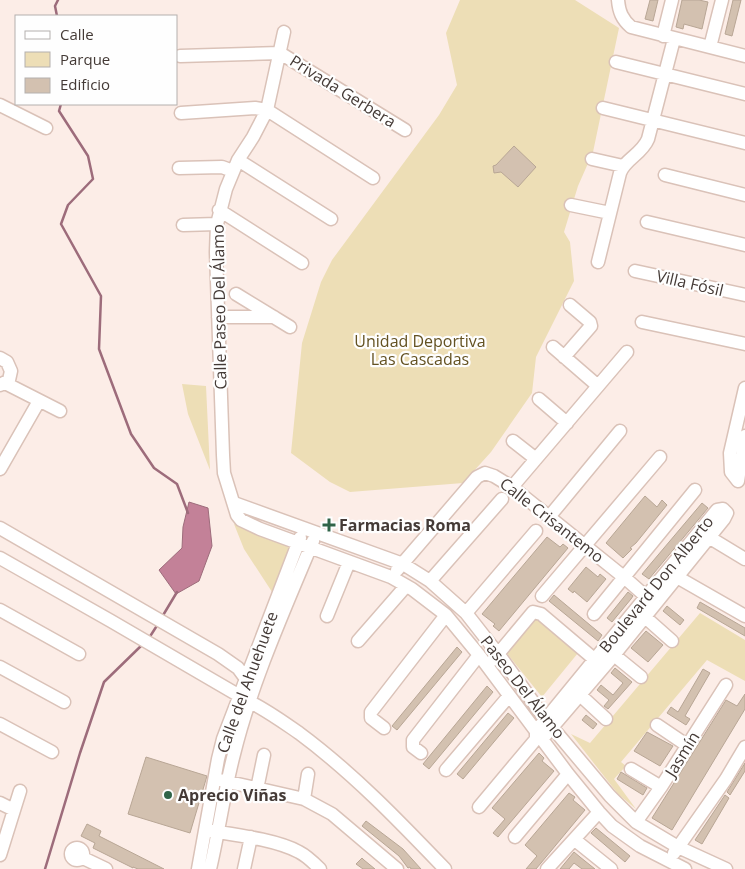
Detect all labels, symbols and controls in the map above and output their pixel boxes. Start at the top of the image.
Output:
legend [15,15,178,105]
text: Calle [60,24,94,44]
text: Parque [60,49,110,69]
street label: Privada Gerbera [286,50,400,132]
text: Edificio [60,74,110,94]
street label: Calle Paseo Del Álamo [207,224,231,390]
street label: Villa Fósil [654,265,726,301]
park label: Unidad Deportiva Las Cascadas [354,330,486,370]
street label: Calle Crisantemo [495,472,609,568]
street label: Boulevard Don Alberto [594,511,718,657]
place label: Farmacias Roma [339,514,471,536]
marker: Farmacias Roma [323,519,335,531]
street label: Calle del Ahuehuete [211,608,283,756]
street label: Paseo Del Álamo [476,631,570,743]
street label: Jasmín [659,727,704,783]
place label: Aprecio Viñas [178,784,287,806]
marker: Aprecio Viñas [162,789,174,801]

